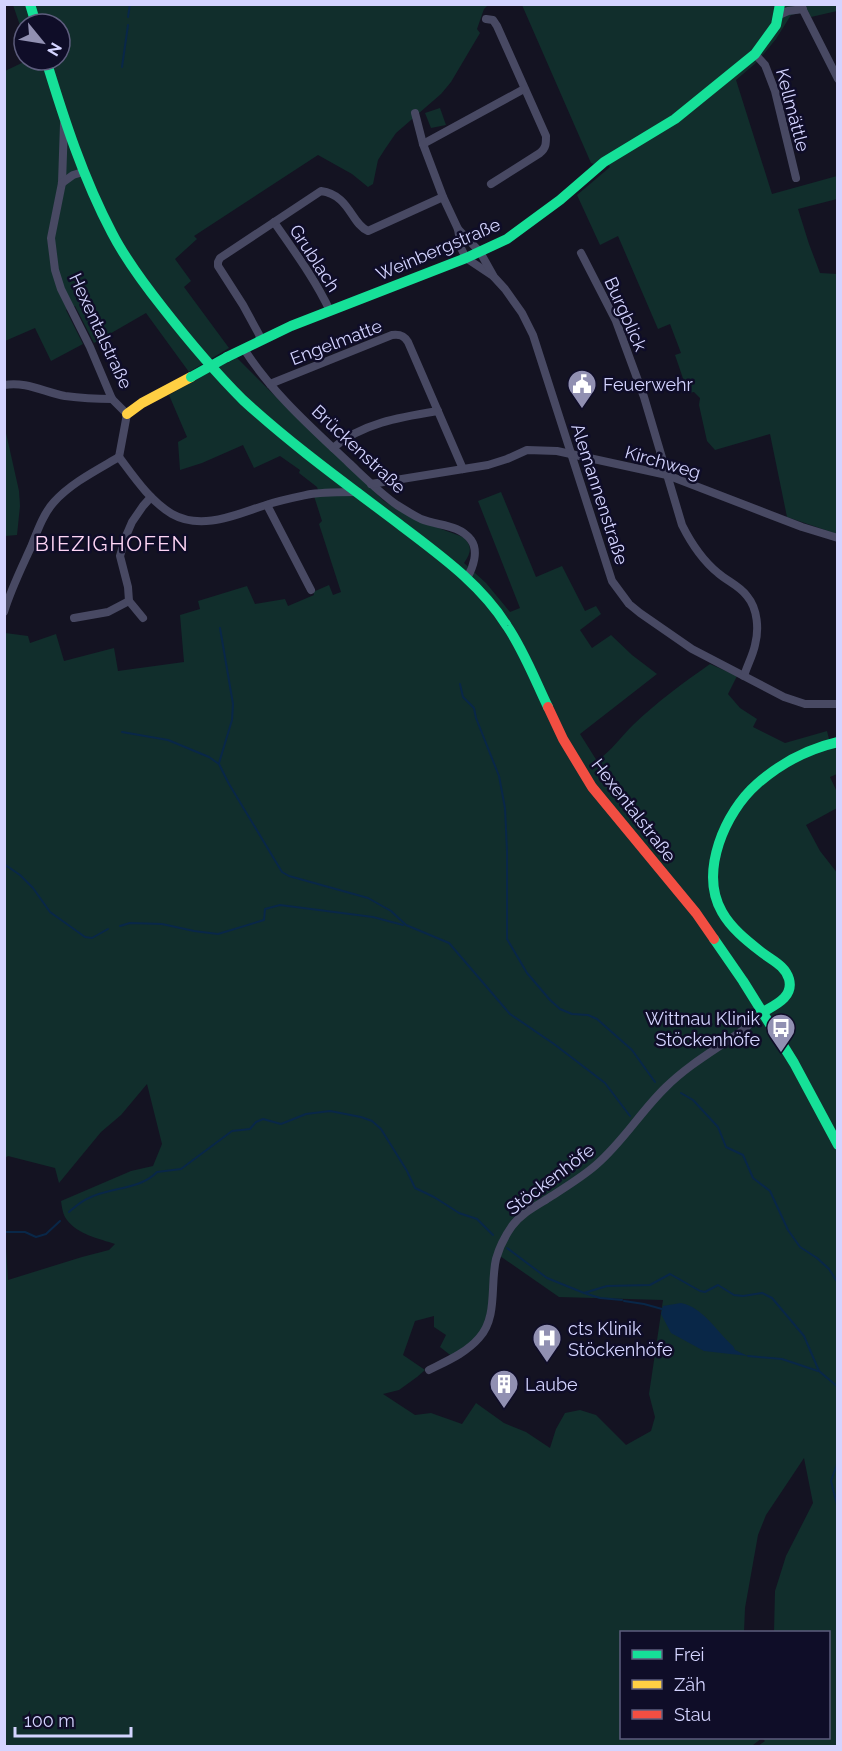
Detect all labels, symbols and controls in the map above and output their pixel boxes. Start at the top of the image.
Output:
north arrow [12,12,72,72]
text: N [43,39,66,59]
street label: Kellmättle [772,66,814,154]
street label: Weinbergstraße [373,213,504,285]
street label: Grublach [285,220,345,296]
street label: Hexentalstraße [65,270,137,392]
street label: Burgblick [600,274,652,355]
street label: Engelmatte [287,315,385,369]
public building icon: Feuerwehr [566,368,598,410]
place label: Feuerwehr [603,374,694,395]
street label: Brückenstraße [308,400,410,498]
street label: Alemannenstraße [567,421,633,568]
street label: Kirchweg [623,441,703,483]
district label: BIEZIGHOFEN [35,531,189,556]
street label: Hexentalstraße [587,754,681,866]
place label: Wittnau Klinik Stöckenhöfe [645,1008,760,1050]
bus stop icon: Wittnau Klinik Stöckenhöfe [765,1012,797,1054]
street label: Stöckenhöfe [502,1139,598,1219]
place label: cts Klinik Stöckenhöfe [568,1318,673,1360]
hospital icon: cts Klinik Stöckenhöfe [531,1322,563,1364]
building icon: Laube [488,1368,520,1410]
place label: Laube [525,1374,578,1395]
legend [620,1631,830,1739]
text: Frei [674,1644,704,1665]
text: Zäh [674,1674,706,1695]
scale bar [15,1700,130,1738]
text: Stau [674,1704,711,1725]
text: 100 m [24,1710,75,1731]

